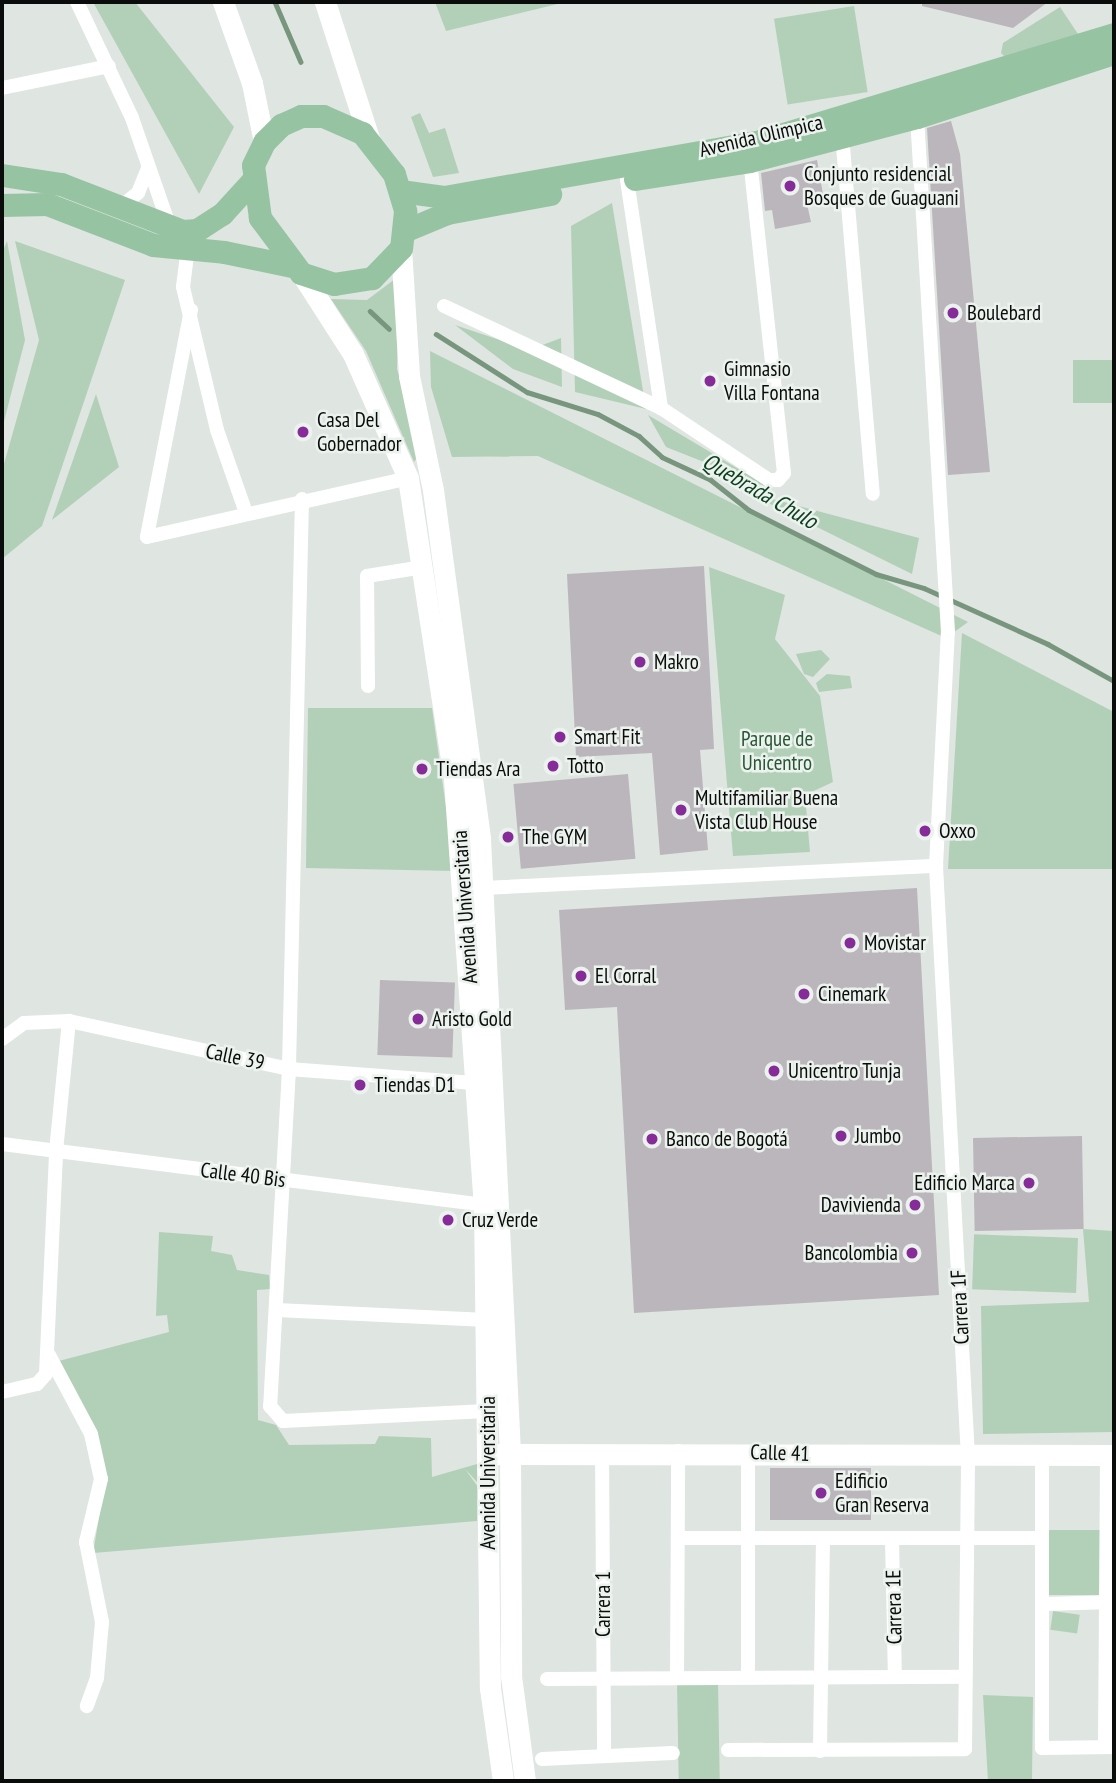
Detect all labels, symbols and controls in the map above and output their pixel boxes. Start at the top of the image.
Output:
street label: Avenida Olimpica [697,110,825,162]
place label: Conjunto residencial Bosques de Guaguani [804,161,959,211]
marker: Conjunto residencial Bosques de Guaguani [782,178,798,194]
place label: Boulebard [967,300,1041,326]
marker: Boulebard [945,305,961,321]
place label: Gimnasio Villa Fontana [724,356,820,406]
marker: Gimnasio Villa Fontana [702,373,718,389]
place label: Casa Del Gobernador [317,407,401,457]
marker: Casa Del Gobernador [295,424,311,440]
water label: Quebrada Chulo [698,447,822,535]
place label: Makro [654,649,699,675]
marker: Makro [632,654,648,670]
place label: Smart Fit [574,724,641,750]
park label: Parque de Unicentro [741,726,813,776]
marker: Smart Fit [552,729,568,745]
place label: Totto [567,753,604,779]
place label: Tiendas Ara [436,756,521,782]
marker: Totto [545,758,561,774]
marker: Tiendas Ara [414,761,430,777]
place label: Multifamiliar Buena Vista Club House [695,785,838,835]
marker: Multifamiliar Buena Vista Club House [673,802,689,818]
place label: Oxxo [939,818,976,844]
marker: Oxxo [917,823,933,839]
place label: The GYM [522,824,587,850]
street label: Avenida Universitaria [447,829,483,985]
marker: The GYM [500,829,516,845]
place label: Movistar [864,930,926,956]
marker: Movistar [842,935,858,951]
place label: El Corral [595,963,656,989]
marker: El Corral [573,968,589,984]
place label: Cinemark [818,981,886,1007]
marker: Cinemark [796,986,812,1002]
place label: Aristo Gold [432,1006,512,1032]
marker: Aristo Gold [410,1011,426,1027]
street label: Calle 39 [203,1038,267,1076]
place label: Unicentro Tunja [788,1058,902,1084]
marker: Unicentro Tunja [766,1063,782,1079]
place label: Tiendas D1 [374,1072,455,1098]
marker: Tiendas D1 [352,1077,368,1093]
place label: Jumbo [855,1123,901,1149]
place label: Banco de Bogotá [666,1126,788,1152]
marker: Jumbo [833,1128,849,1144]
marker: Banco de Bogotá [644,1131,660,1147]
street label: Calle 40 Bis [199,1157,287,1193]
place label: Edificio Marca [914,1170,1015,1196]
marker: Edificio Marca [1021,1175,1037,1191]
place label: Davivienda [821,1192,901,1218]
marker: Davivienda [907,1197,923,1213]
place label: Cruz Verde [462,1207,539,1233]
marker: Cruz Verde [440,1212,456,1228]
place label: Bancolombia [805,1240,898,1266]
marker: Bancolombia [904,1245,920,1261]
street label: Carrera 1F [945,1269,975,1345]
street label: Avenida Universitaria [475,1396,501,1550]
street label: Calle 41 [750,1439,810,1467]
place label: Edificio Gran Reserva [835,1468,929,1518]
marker: Edificio Gran Reserva [813,1485,829,1501]
street label: Carrera 1E [881,1569,907,1645]
street label: Carrera 1 [590,1571,616,1637]

